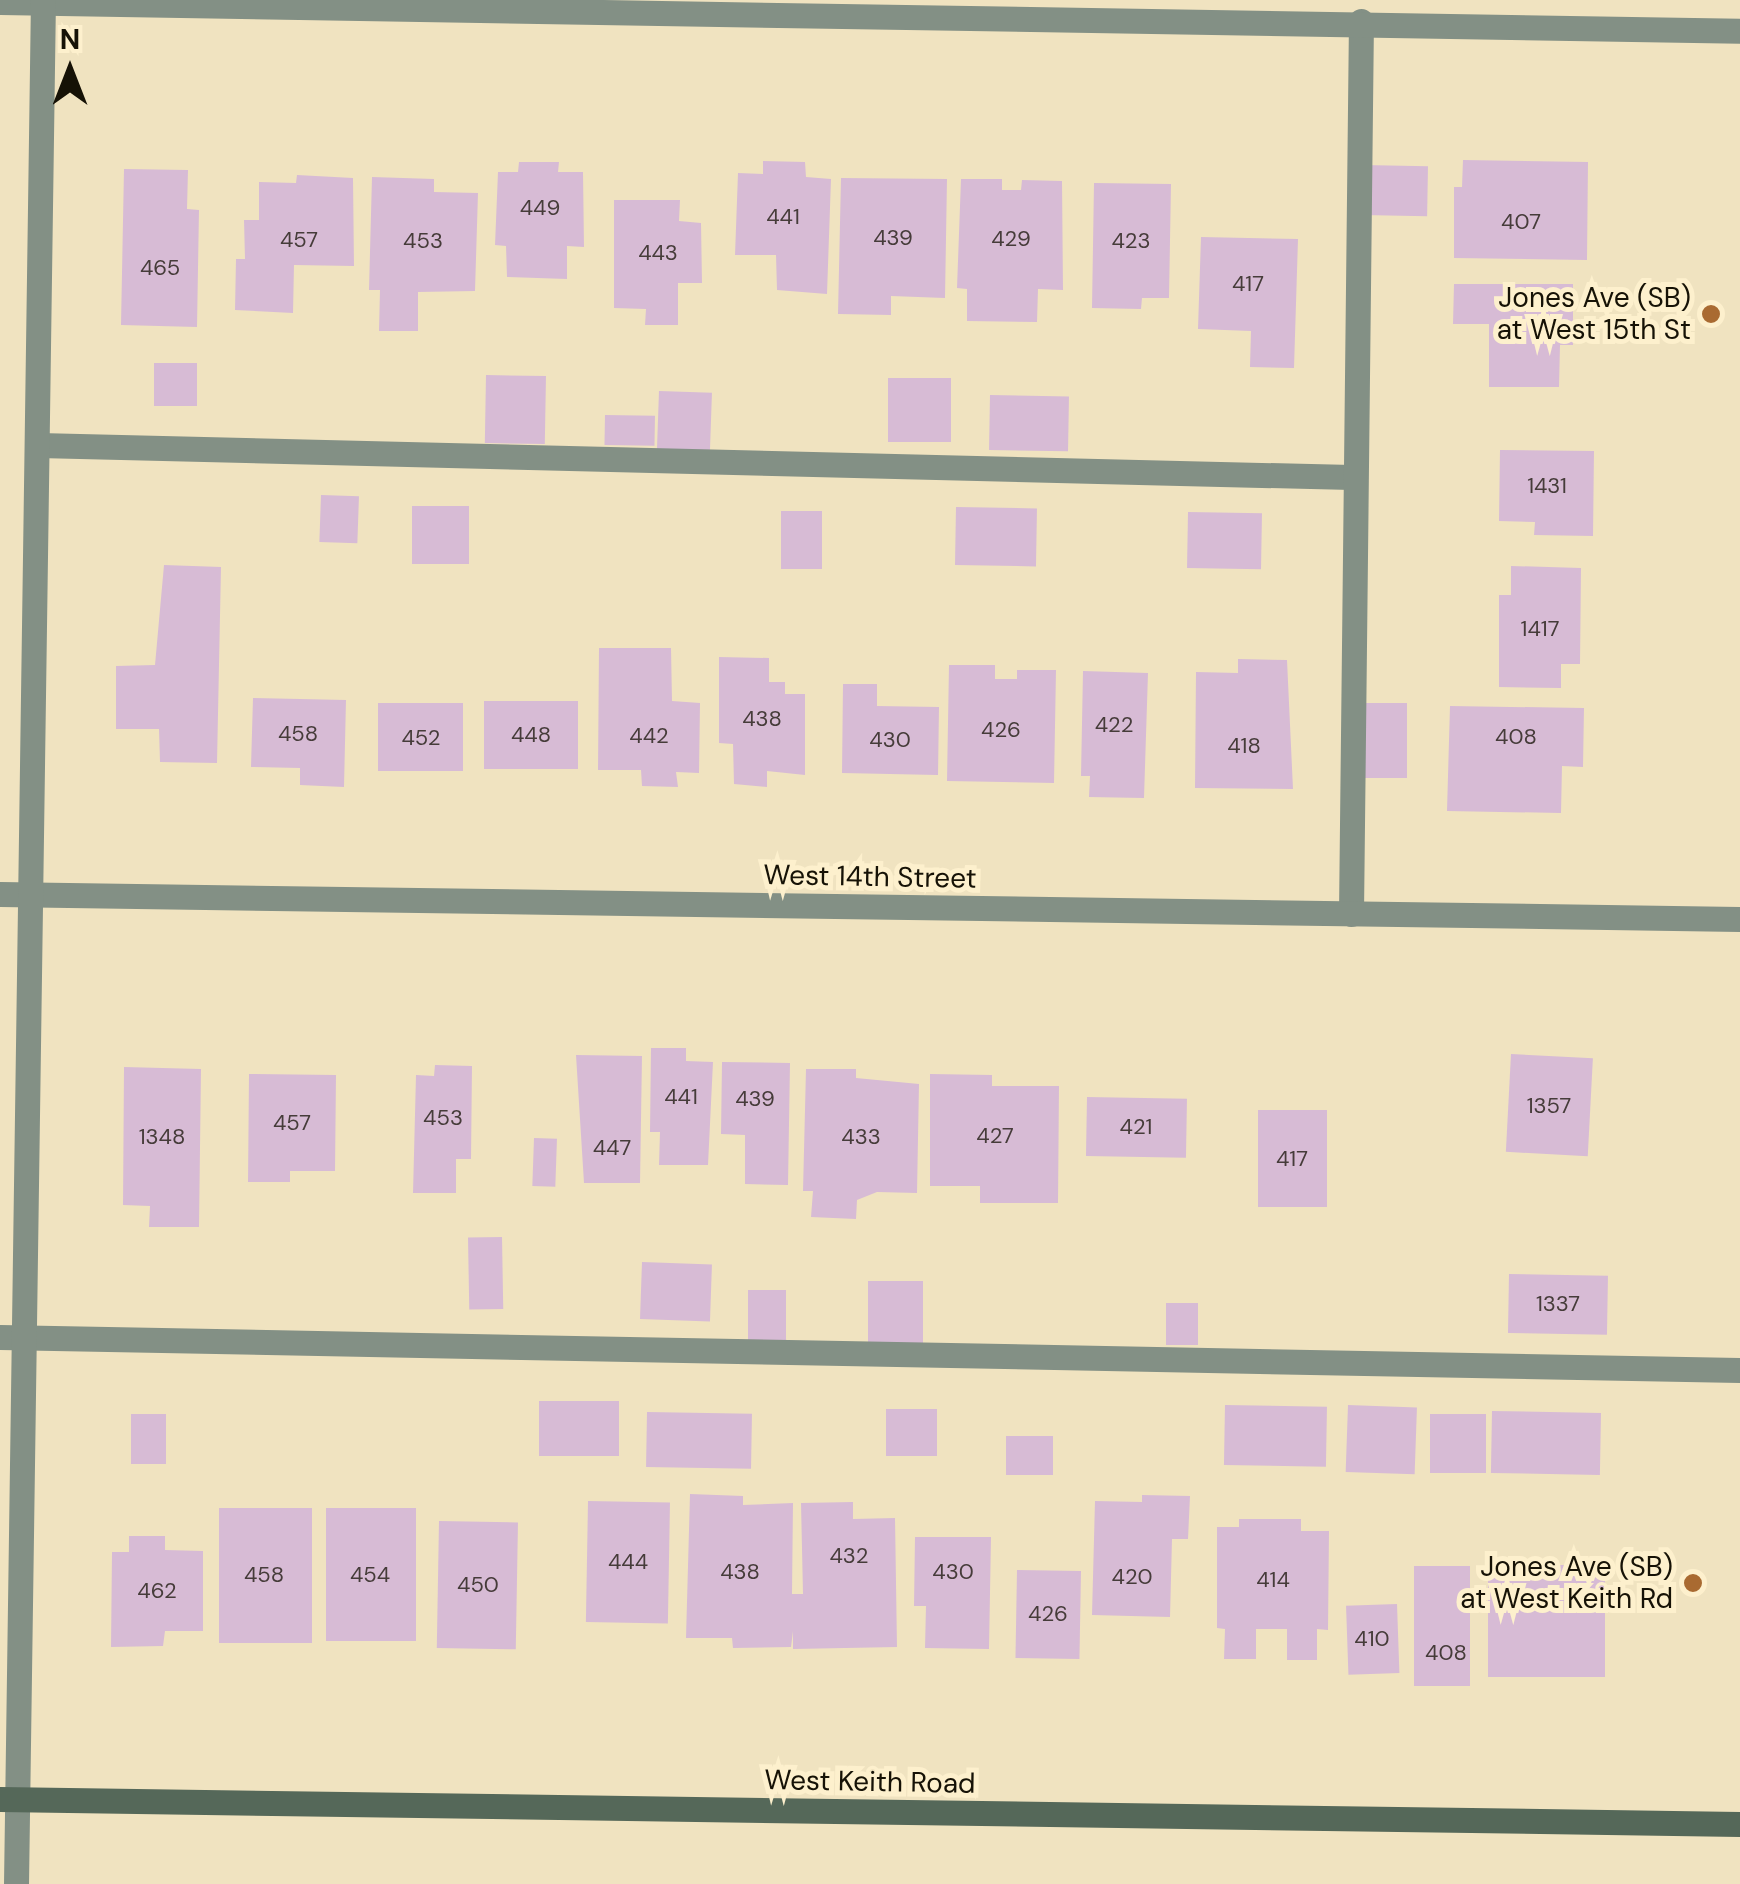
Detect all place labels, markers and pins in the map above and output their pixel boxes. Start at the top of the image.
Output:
place label: Jones Ave (SB) at West 15th St [1497,281,1691,347]
marker: Jones Ave (SB) at West 15th St [1700,303,1722,325]
place label: Jones Ave (SB) at West Keith Rd [1460,1550,1673,1616]
marker: Jones Ave (SB) at West Keith Rd [1682,1572,1704,1594]

